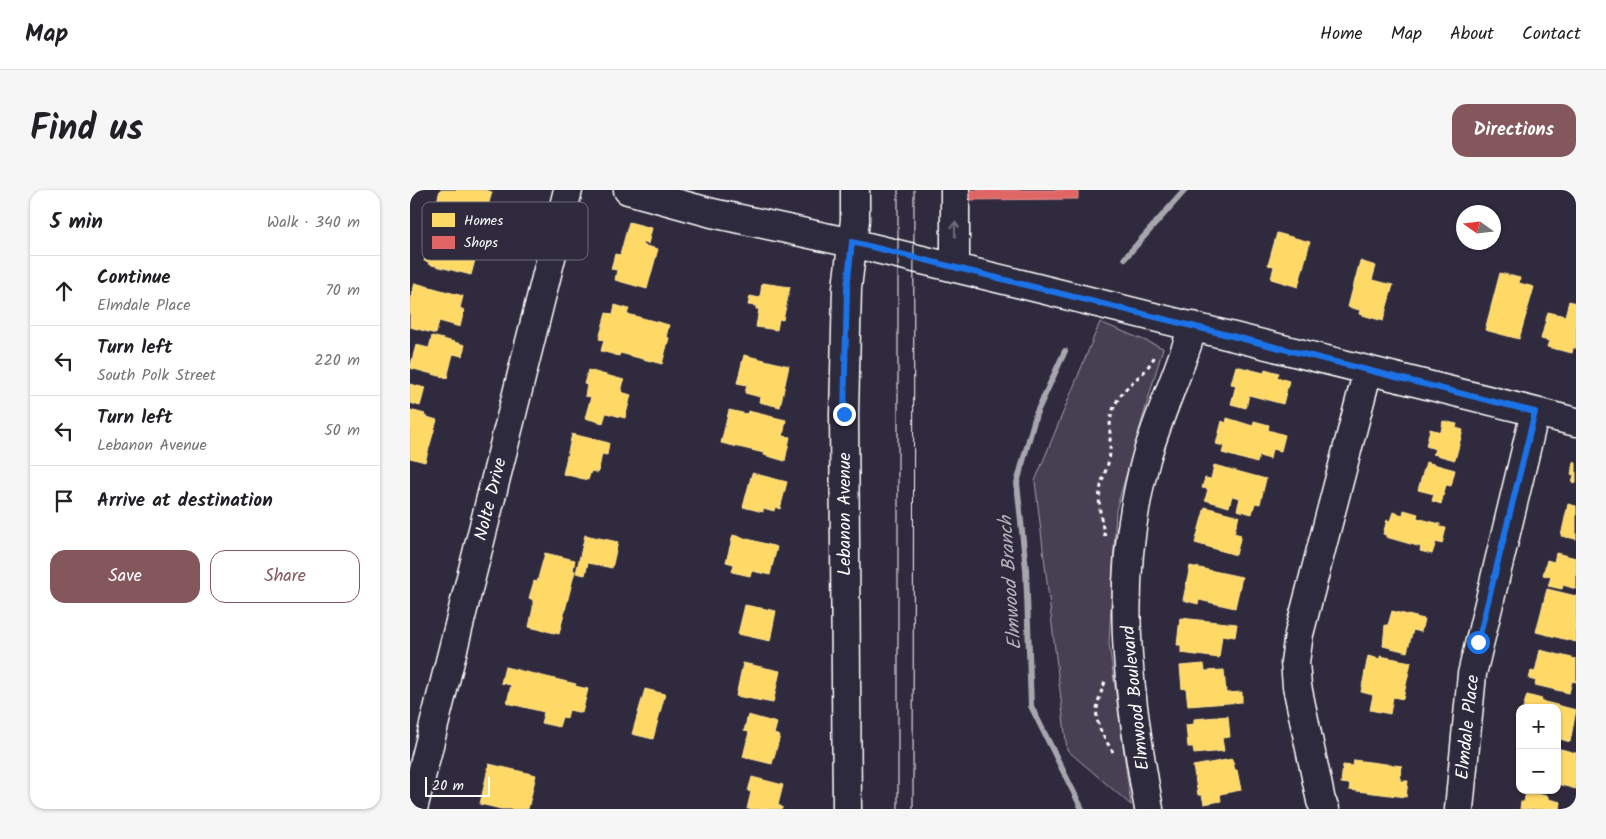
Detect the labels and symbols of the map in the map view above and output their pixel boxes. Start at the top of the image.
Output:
legend [422,202,588,260]
north arrow [1456,205,1501,250]
text: Homes [464,210,503,232]
one-way arrow [950,221,960,238]
text: Shops [464,232,498,254]
route end [833,403,856,426]
street label: Lebanon Avenue [831,452,860,576]
street label: Nolte Drive [467,455,516,544]
water label: Elmwood Branch [991,513,1031,651]
street label: Elmwood Boulevard [1114,623,1159,772]
route start [1467,631,1490,654]
street label: Elmdale Place [1449,673,1488,781]
scale bar [425,774,490,797]

